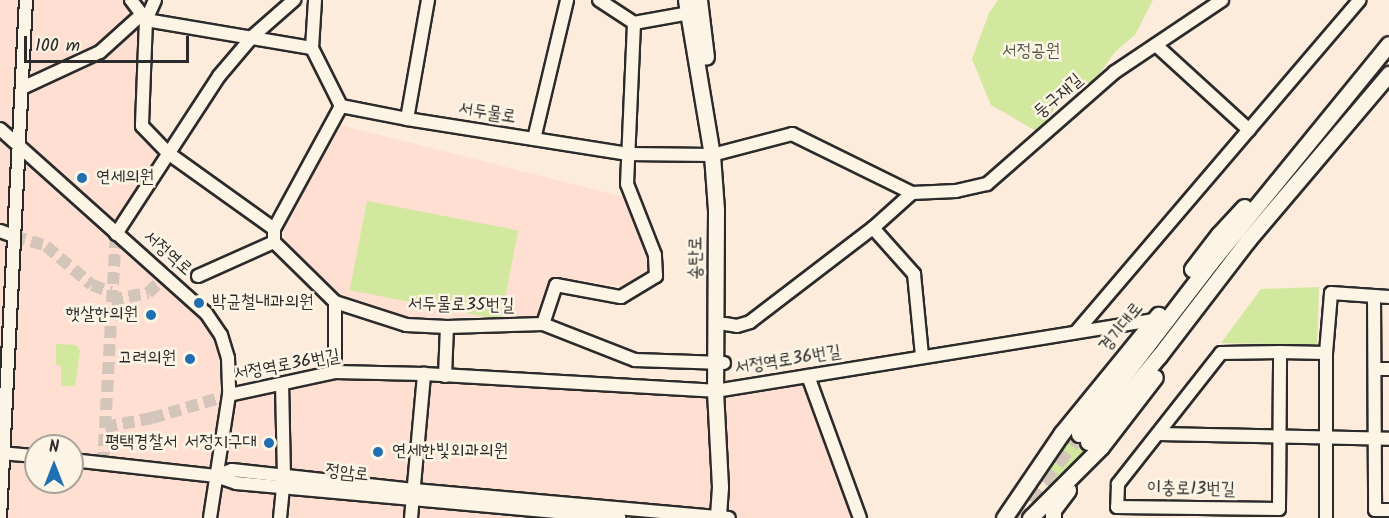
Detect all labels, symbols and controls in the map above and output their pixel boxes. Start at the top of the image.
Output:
scale bar [27,24,192,62]
text: 100 m [35,32,80,61]
park label: 서정공원 [1002,41,1060,63]
street label: 둥구재길 [1030,70,1088,124]
street label: 서두물로 [457,99,517,129]
place label: 연세의원 [96,167,154,189]
marker: 연세의원 [73,169,91,187]
street label: 서정역로 [138,227,196,281]
street label: 송탄로 [686,236,708,280]
place label: 박균철내과의원 [212,292,313,314]
marker: 박균철내과의원 [190,294,208,312]
street label: 서두물로35번길 [407,294,515,318]
street label: 경기대로 [1095,299,1149,357]
place label: 햇살한의원 [66,304,138,326]
marker: 햇살한의원 [142,306,160,324]
street label: 서정역로36번길 [733,342,843,380]
street label: 서정역로36번길 [232,346,342,386]
place label: 고려의원 [118,348,176,370]
marker: 고려의원 [181,350,199,368]
place label: 평택경찰서 서정지구대 [105,432,257,454]
north arrow [24,434,84,494]
text: N [49,435,59,460]
marker: 평택경찰서 서정지구대 [262,436,276,450]
place label: 연세한빛외과의원 [392,441,508,463]
marker: 연세한빛외과의원 [369,443,387,461]
street label: 정암로 [324,461,370,487]
street label: 이충로13번길 [1147,478,1235,502]

